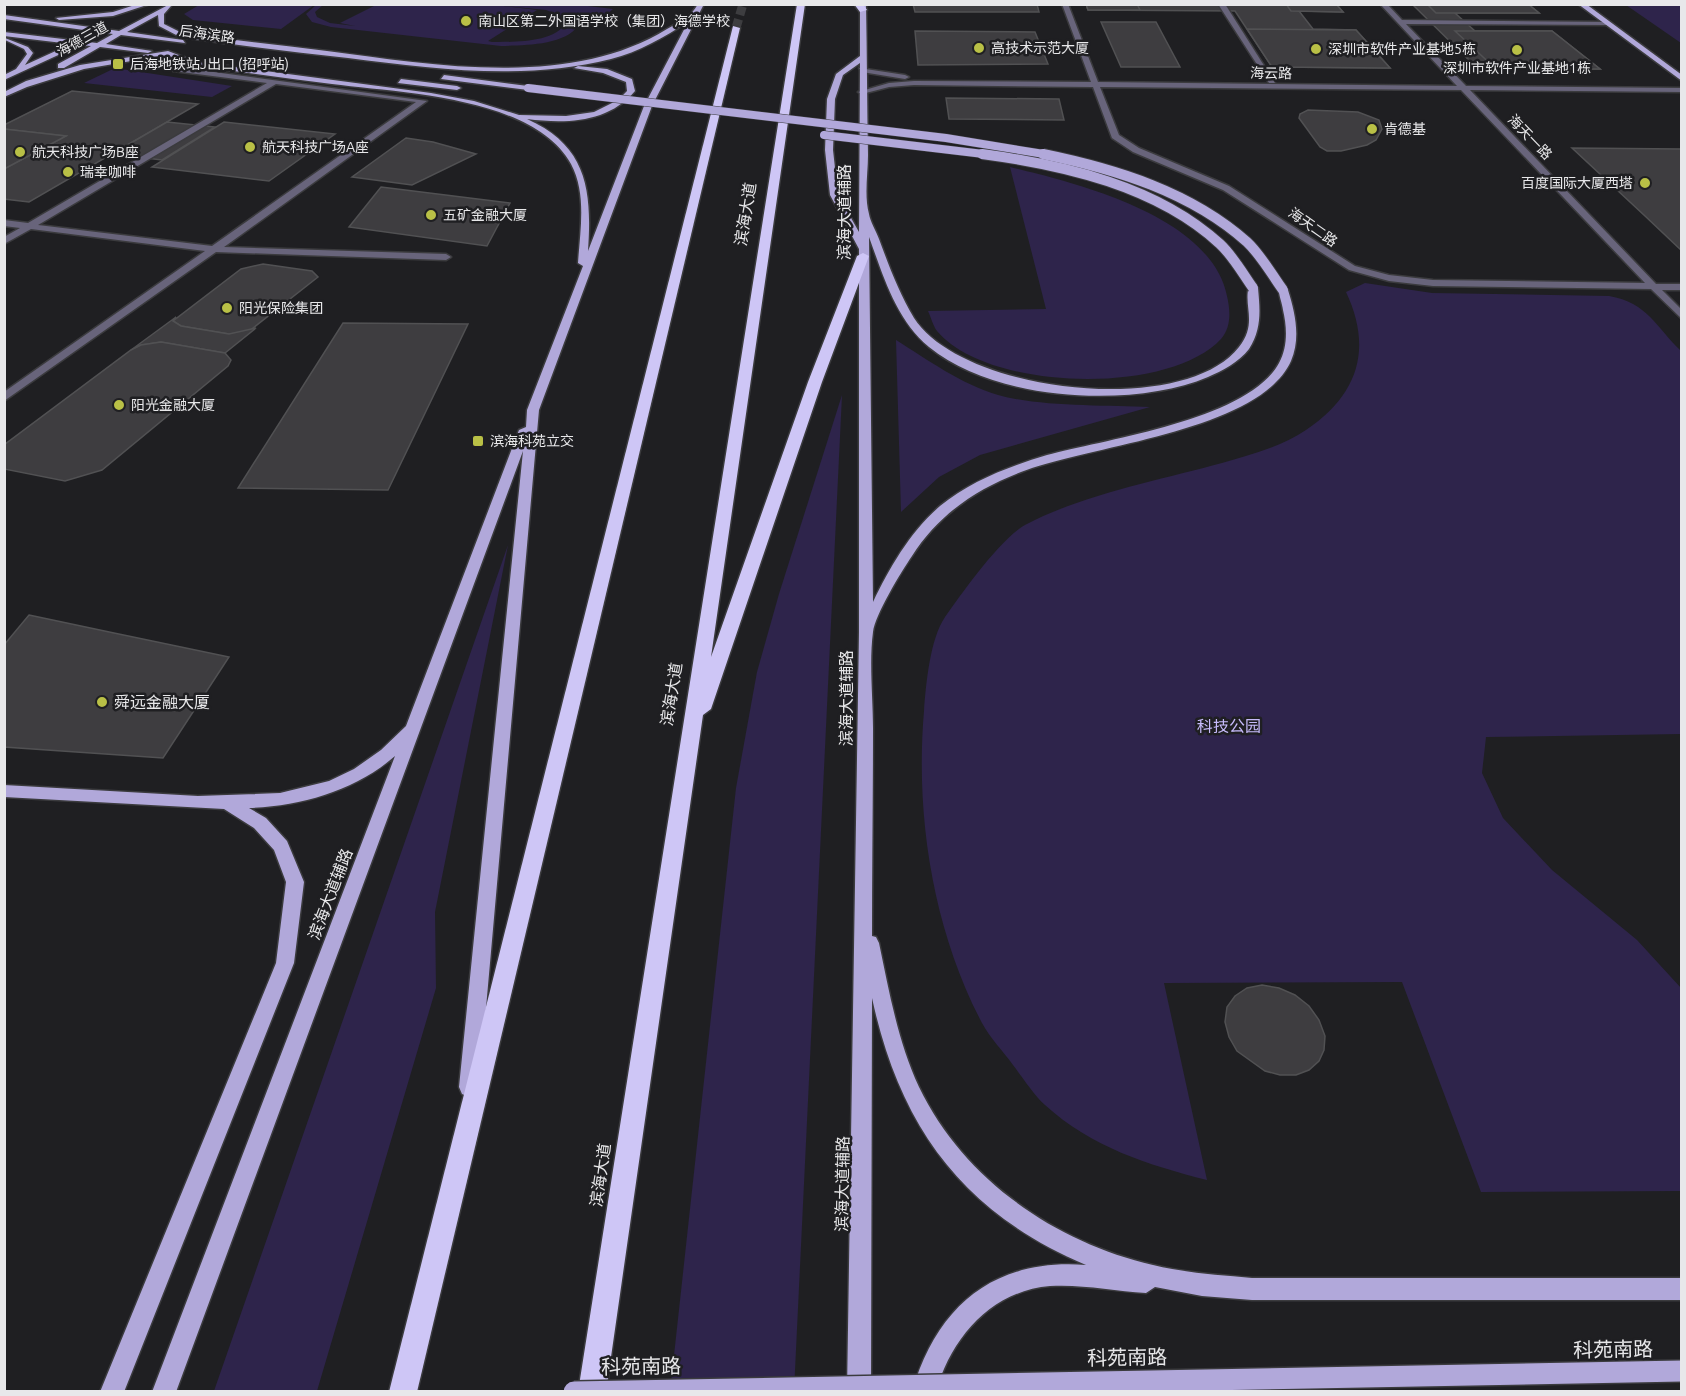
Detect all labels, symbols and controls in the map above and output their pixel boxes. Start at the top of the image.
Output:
place label: 南山区第二外国语学校（集团）海德学校 [478,13,730,29]
marker: 南山区第二外国语学校（集团）海德学校 [459,14,473,28]
street label: 海德三道 [54,18,110,60]
street label: 后海滨路 [178,22,236,46]
place label: 高技术示范大厦 [991,40,1089,56]
marker: 高技术示范大厦 [972,41,986,55]
place label: 深圳市软件产业基地5栋 [1328,41,1476,57]
marker: 深圳市软件产业基地5栋 [1309,42,1323,56]
marker: 深圳市软件产业基地1栋 [1510,43,1524,57]
place label: 后海地铁站J出口 (招呼站) [130,56,289,72]
marker: 后海地铁站J出口 (招呼站) [111,57,125,71]
place label: 深圳市软件产业基地1栋 [1443,60,1591,76]
street label: 海云路 [1250,65,1292,81]
street label: 海天一路 [1505,111,1555,163]
place label: 肯德基 [1384,121,1426,137]
marker: 肯德基 [1365,122,1379,136]
place label: 航天科技广场A座 [262,139,369,155]
marker: 航天科技广场A座 [243,140,257,154]
place label: 航天科技广场B座 [32,144,139,160]
marker: 航天科技广场B座 [13,145,27,159]
place label: 瑞幸咖啡 [80,164,136,180]
street label: 滨海大道辅路 [835,164,853,260]
marker: 瑞幸咖啡 [61,165,75,179]
place label: 百度国际大厦西塔 [1521,175,1633,191]
marker: 百度国际大厦西塔 [1638,176,1652,190]
street label: 滨海大道 [731,181,759,247]
street label: 海天二路 [1285,204,1341,250]
place label: 五矿金融大厦 [443,207,527,223]
marker: 五矿金融大厦 [424,208,438,222]
place label: 阳光保险集团 [239,300,323,316]
marker: 阳光保险集团 [220,301,234,315]
place label: 阳光金融大厦 [131,397,215,413]
marker: 阳光金融大厦 [112,398,126,412]
place label: 滨海科苑立交 [490,433,574,449]
marker: 滨海科苑立交 [471,434,485,448]
street label: 滨海大道辅路 [837,650,855,746]
street label: 滨海大道 [657,661,685,727]
place label: 舜远金融大厦 [114,693,210,711]
marker: 舜远金融大厦 [95,695,109,709]
park label: 科技公园 [1197,717,1261,735]
street label: 滨海大道辅路 [304,846,356,942]
street label: 滨海大道辅路 [832,1136,852,1232]
street label: 滨海大道 [587,1142,613,1208]
street label: 科苑南路 [1573,1337,1653,1361]
street label: 科苑南路 [1087,1345,1167,1369]
street label: 科苑南路 [601,1354,681,1378]

